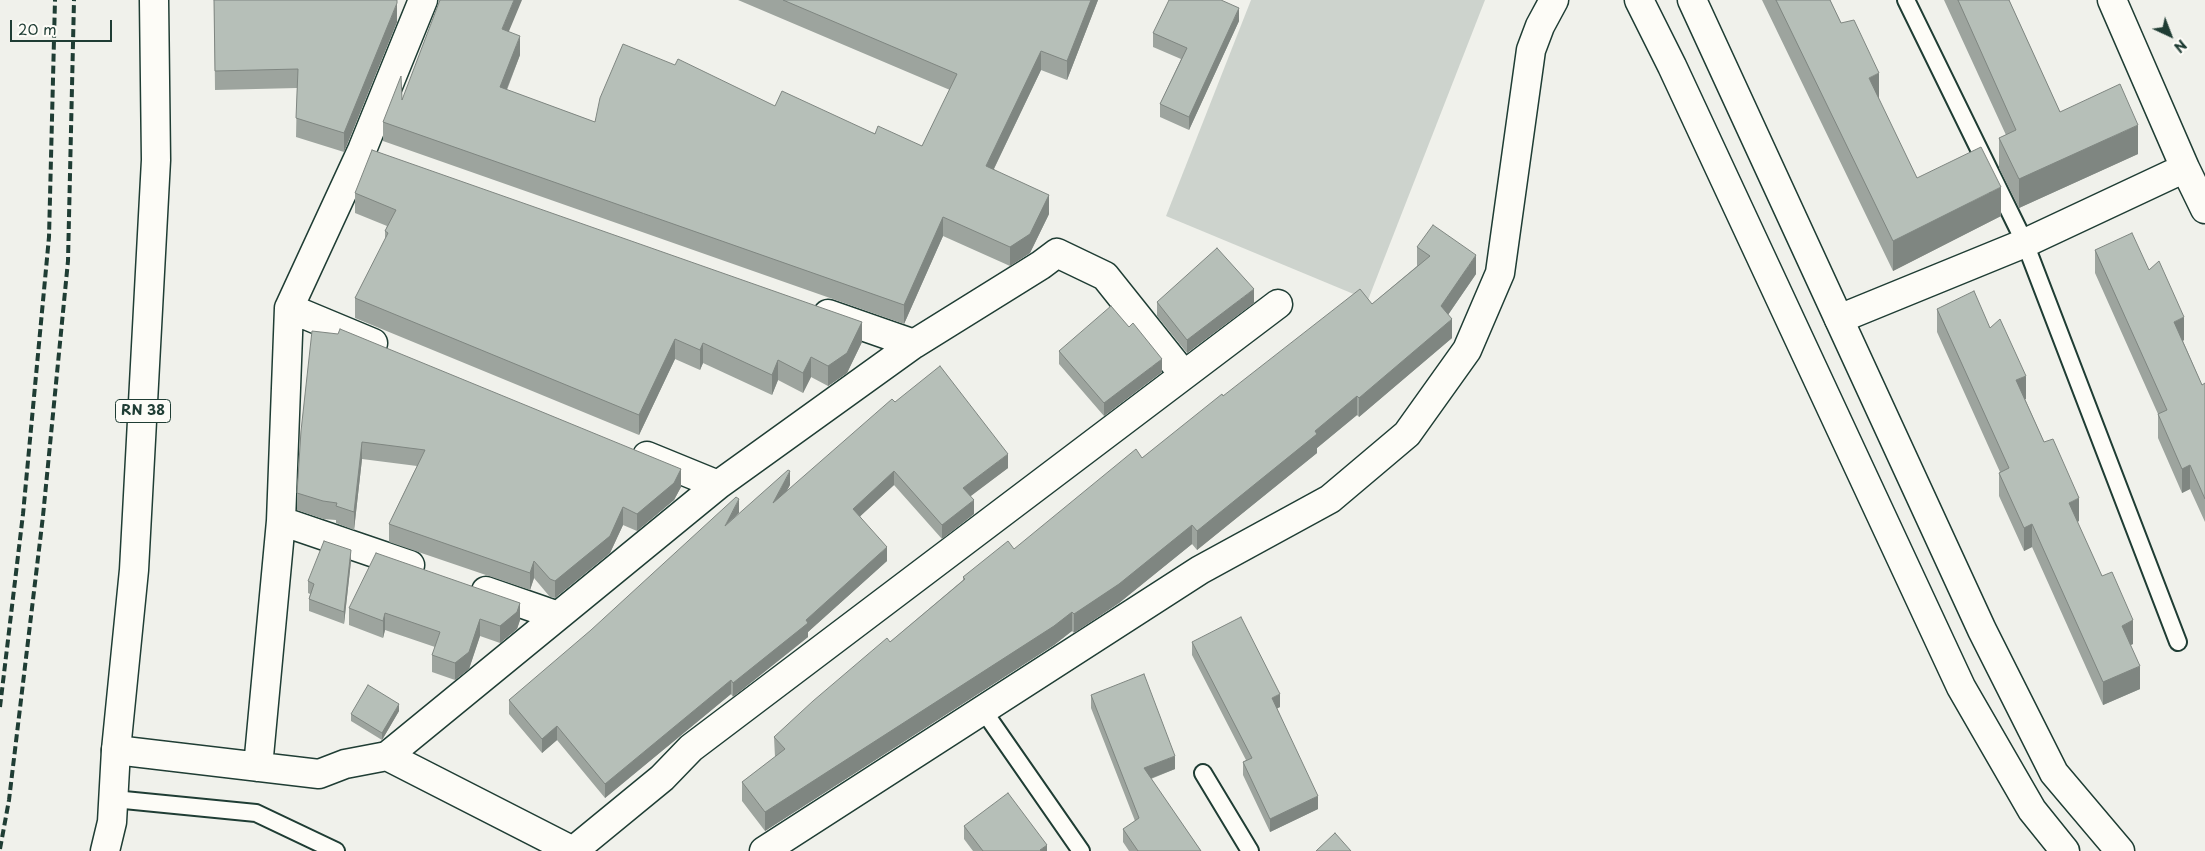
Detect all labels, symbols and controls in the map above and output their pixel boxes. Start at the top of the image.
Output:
scale bar [12,10,115,42]
north arrow [2145,10,2195,60]
text: 20 m [18,17,57,40]
text: N [2169,35,2192,58]
road number: RN 38 [116,400,170,422]

